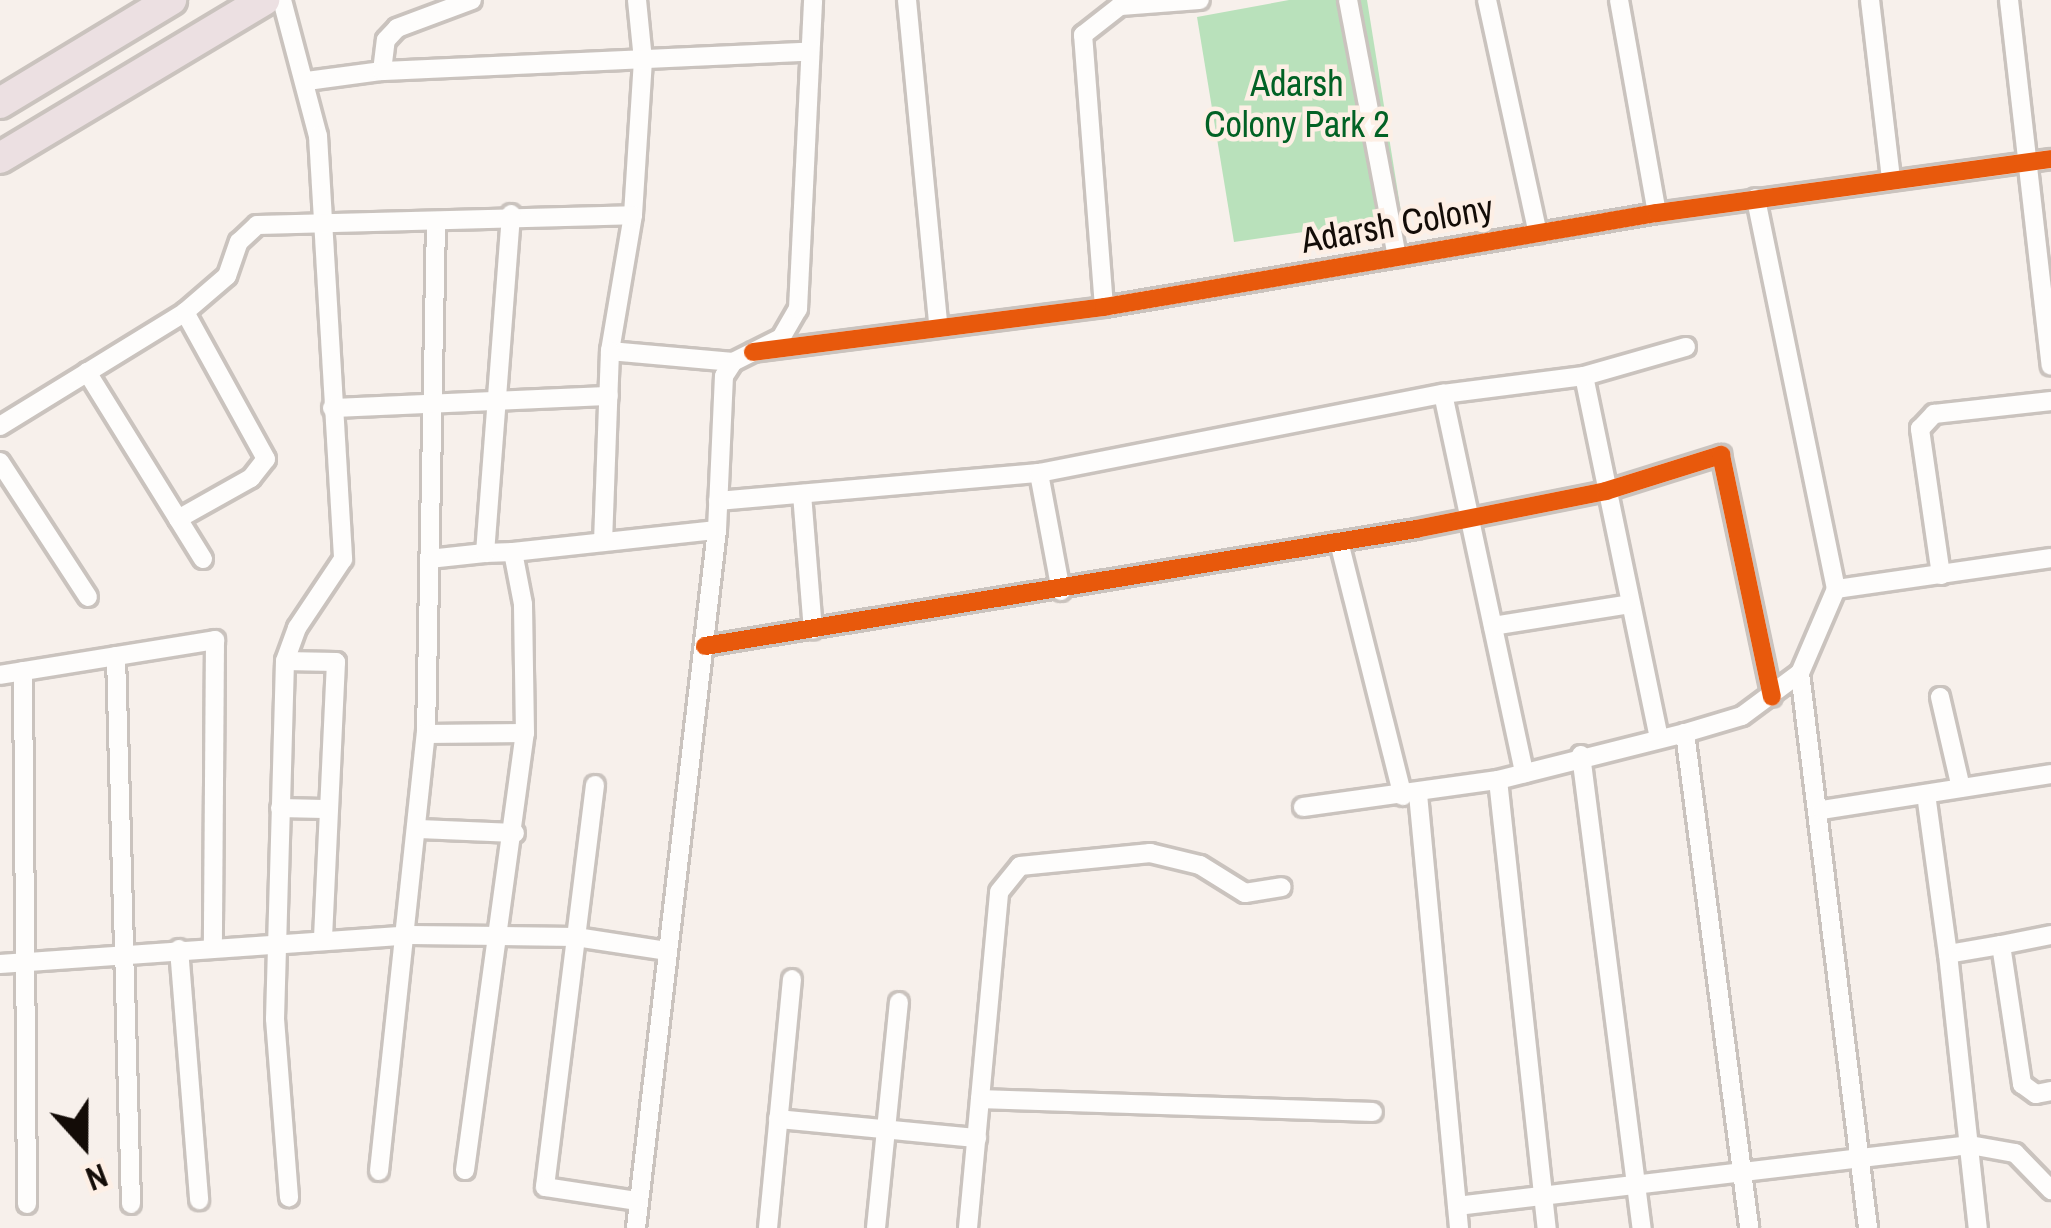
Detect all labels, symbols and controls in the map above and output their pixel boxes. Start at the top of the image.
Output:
park label: Adarsh Colony Park 2 [1204,61,1390,146]
street label: Adarsh Colony [1298,186,1496,262]
north arrow [24,1084,144,1204]
text: N [80,1154,114,1202]

